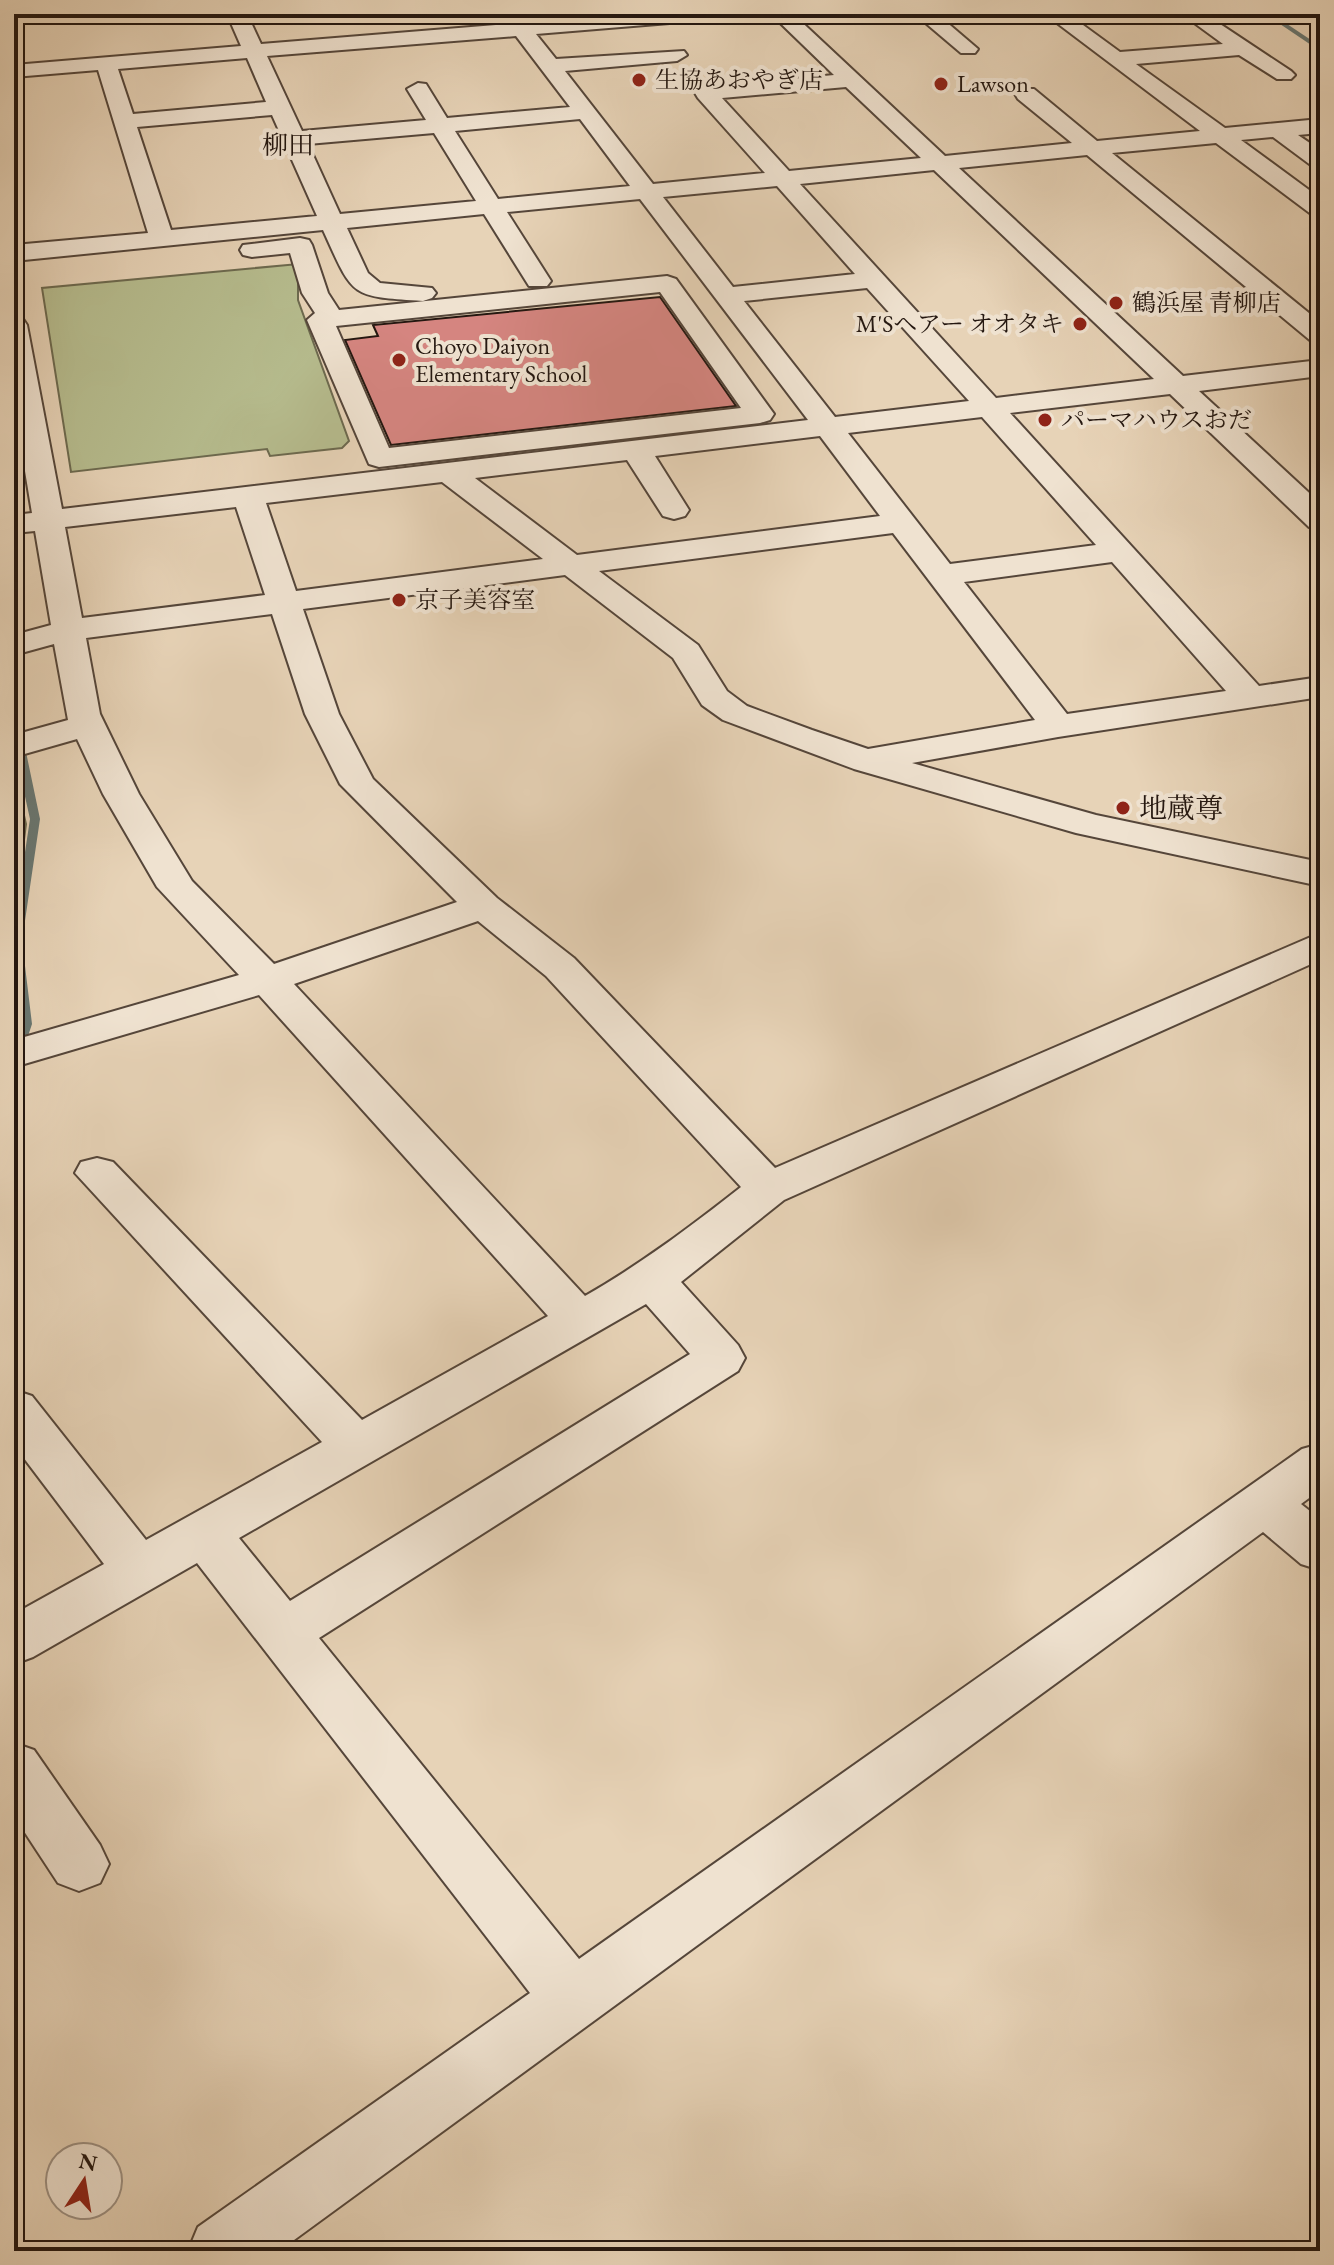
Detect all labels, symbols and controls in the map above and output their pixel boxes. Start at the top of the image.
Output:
place label: 生協あおやぎ店 [655,64,823,95]
place label: Lawson [957,68,1029,99]
marker: 生協あおやぎ店 [630,71,648,89]
marker: Lawson [932,75,950,93]
district label: 柳田 [262,128,314,162]
place label: 鶴浜屋 青柳店 [1132,287,1281,318]
marker: 鶴浜屋 青柳店 [1107,294,1125,312]
place label: M'Sヘアー オオタキ [856,308,1064,339]
marker: M'Sヘアー オオタキ [1071,315,1089,333]
place label: Choyo Daiyon Elementary School [415,330,587,389]
marker: Choyo Daiyon Elementary School [390,351,408,369]
place label: パーマハウスおだ [1061,404,1252,435]
marker: パーマハウスおだ [1036,411,1054,429]
place label: 京子美容室 [415,584,535,615]
marker: 京子美容室 [390,591,408,609]
place label: 地蔵尊 [1139,790,1223,826]
marker: 地蔵尊 [1114,799,1132,817]
north arrow [44,2141,124,2221]
text: N [76,2146,100,2178]

